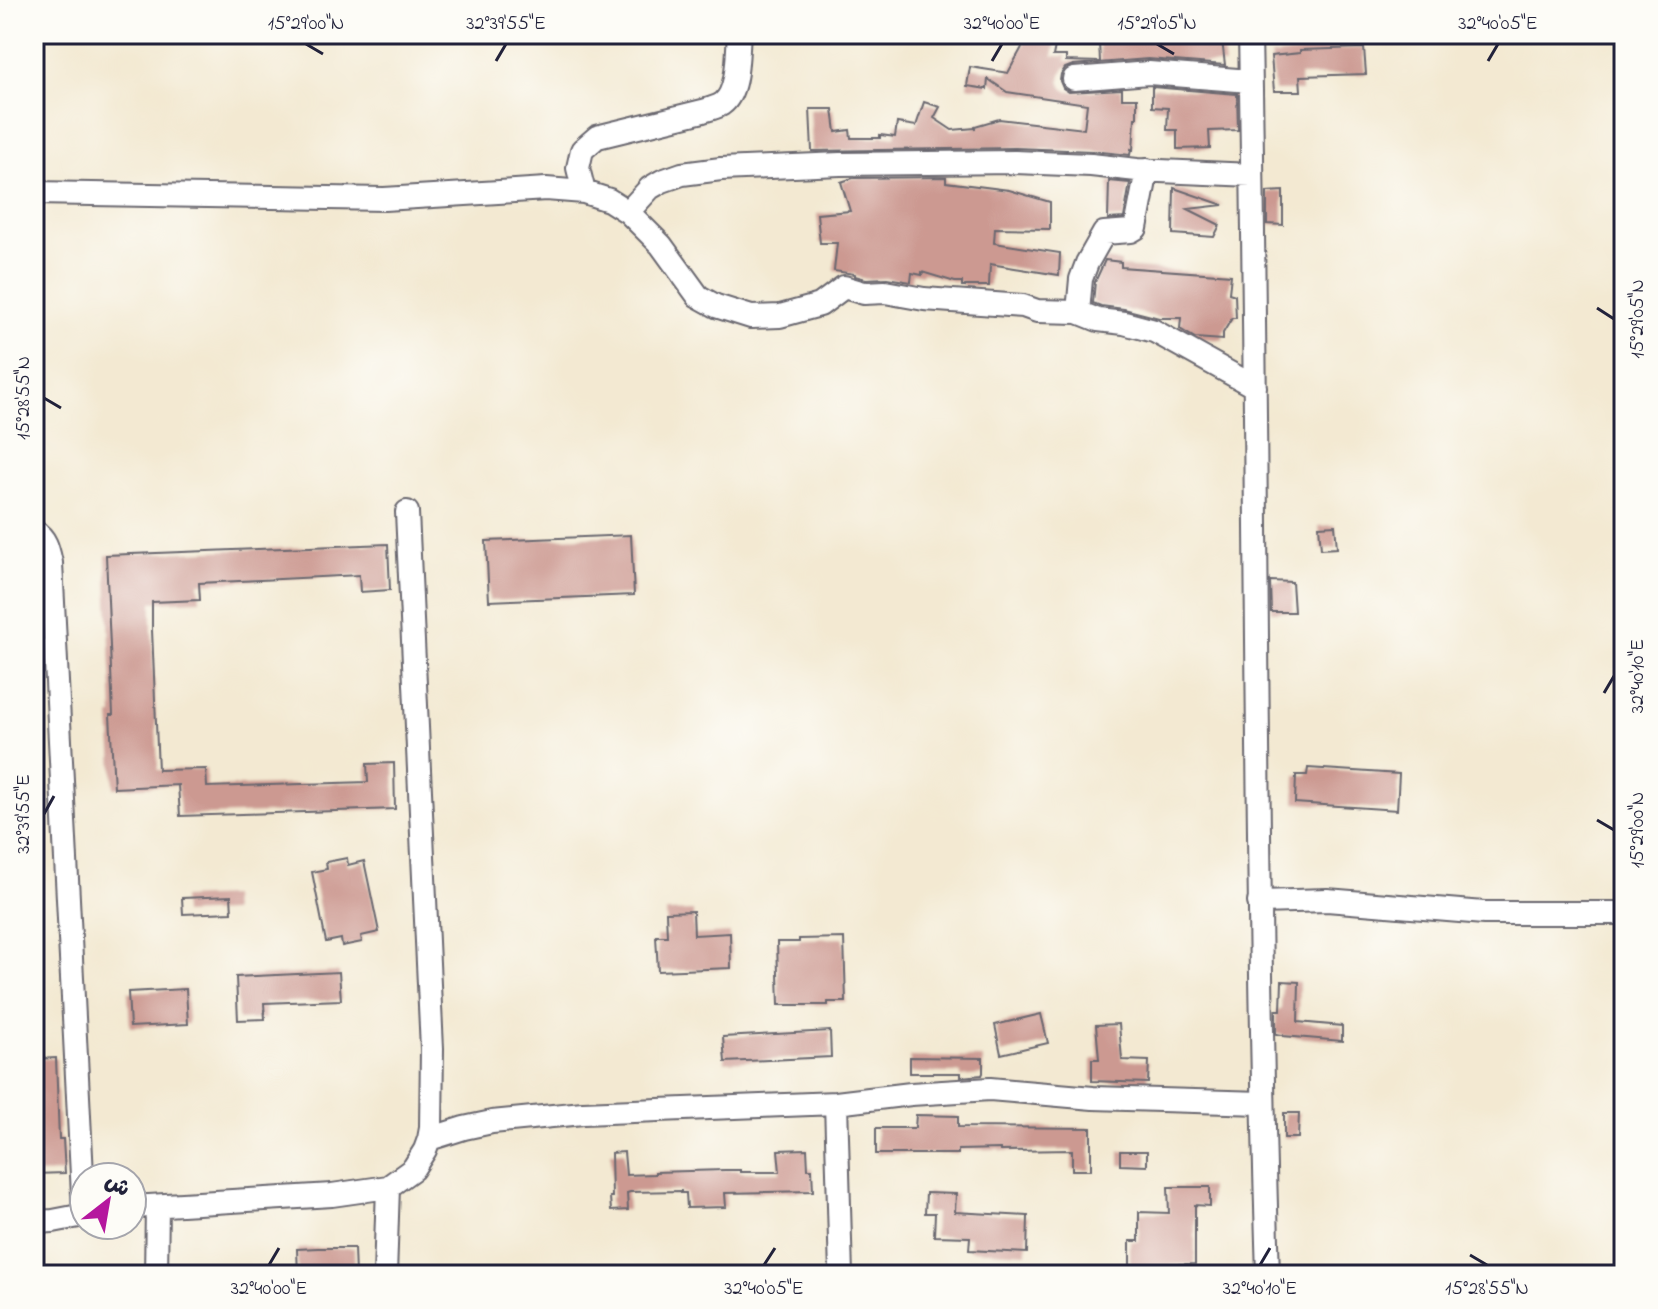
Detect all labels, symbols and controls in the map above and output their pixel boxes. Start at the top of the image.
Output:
text: 15°29'00"N [268,10,344,39]
text: 32°39'55"E [466,10,546,39]
text: 32°40'00"E [964,10,1040,39]
text: 15°29'05"N [1117,10,1197,39]
text: 32°40'05"E [1458,10,1538,39]
text: 15°29'05"N [1624,279,1653,359]
text: 15°28'55"N [10,356,39,440]
text: 32°40'10"E [1624,639,1653,713]
text: 32°39'55"E [10,774,39,854]
text: 15°29'00"N [1624,792,1653,868]
north arrow [68,1161,148,1241]
text: ش [98,1166,135,1206]
text: 32°40'00"E [231,1275,307,1304]
text: 32°40'05"E [724,1275,804,1304]
text: 32°40'10"E [1223,1275,1297,1304]
text: 15°28'55"N [1445,1275,1529,1304]

